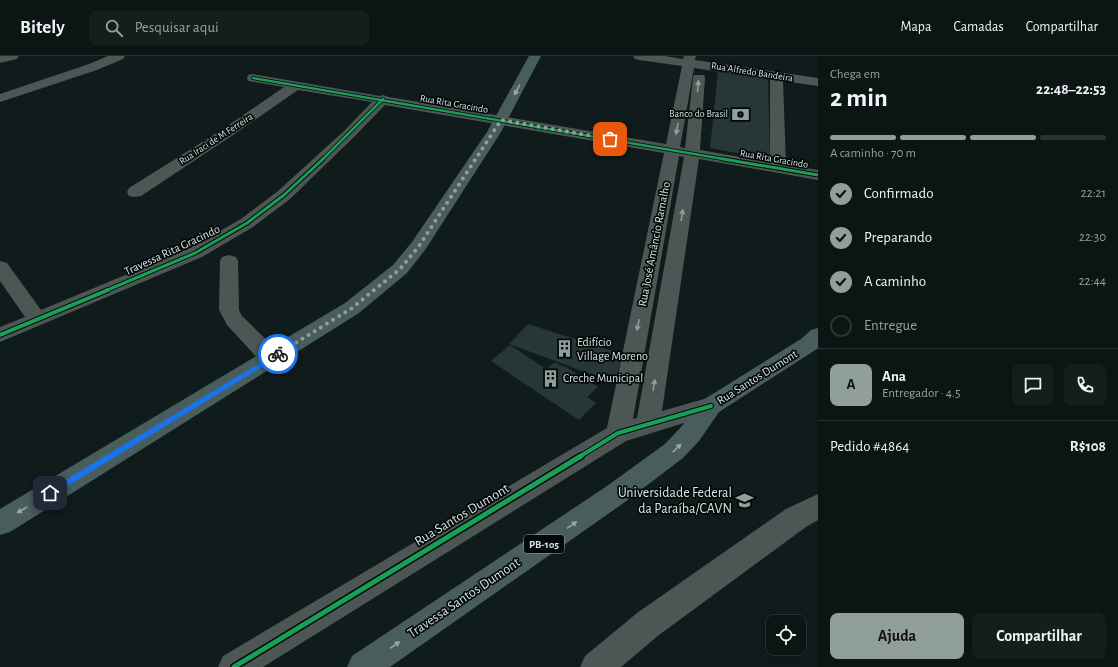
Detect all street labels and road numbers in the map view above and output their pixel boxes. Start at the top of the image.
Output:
street label: Rua Alfredo Bandeira [710,61,794,83]
street label: Rua Rita Gracindo [419,93,489,115]
street label: Rua Iraci de M Ferreira [177,111,255,167]
street label: Rua Rita Gracindo [739,148,809,170]
street label: Rua José Amâncio Ramalho [636,180,672,307]
street label: Travessa Rita Gracindo [122,223,222,277]
street label: Rua Santos Dumont [715,347,799,407]
street label: Rua Santos Dumont [412,481,512,549]
road number: PB-105 [524,535,564,553]
street label: Travessa Santos Dumont [405,555,523,641]

